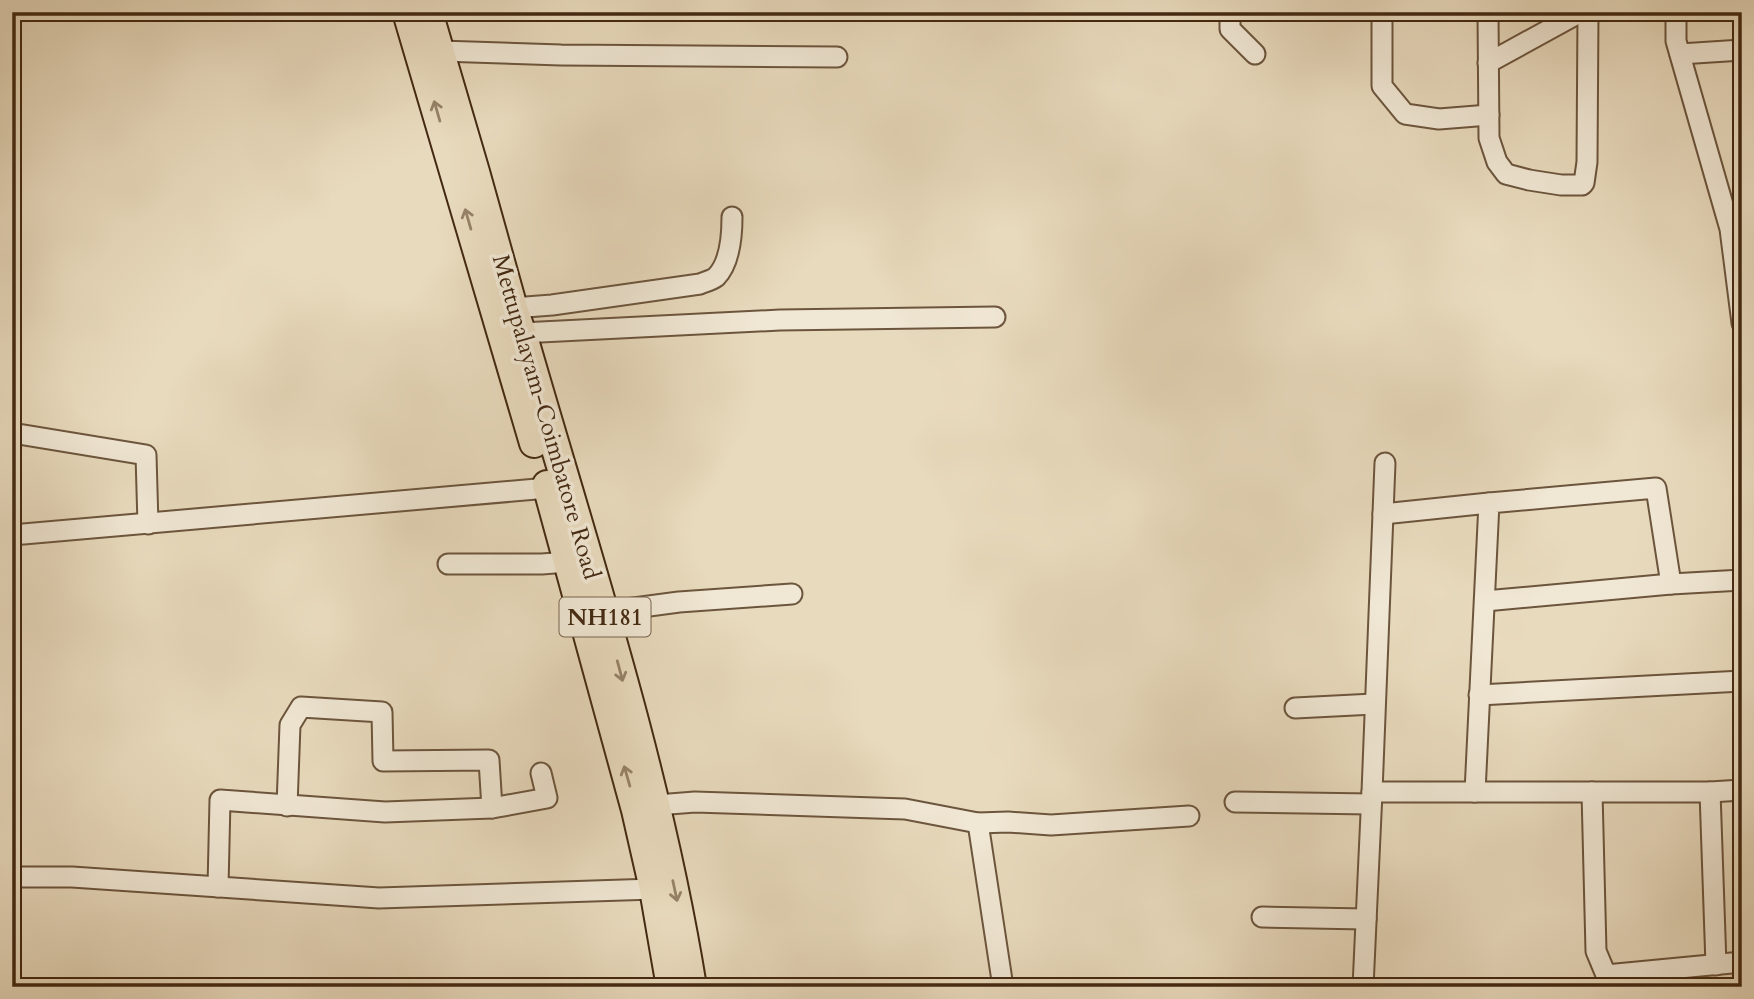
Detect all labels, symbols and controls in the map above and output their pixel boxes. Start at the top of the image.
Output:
one-way arrow [429,100,442,122]
one-way arrow [460,208,473,230]
street label: Mettupalayam-Coimbatore Road [484,251,608,584]
road number: NH181 [560,597,650,636]
one-way arrow [614,659,627,681]
one-way arrow [620,765,633,788]
one-way arrow [669,879,683,902]

